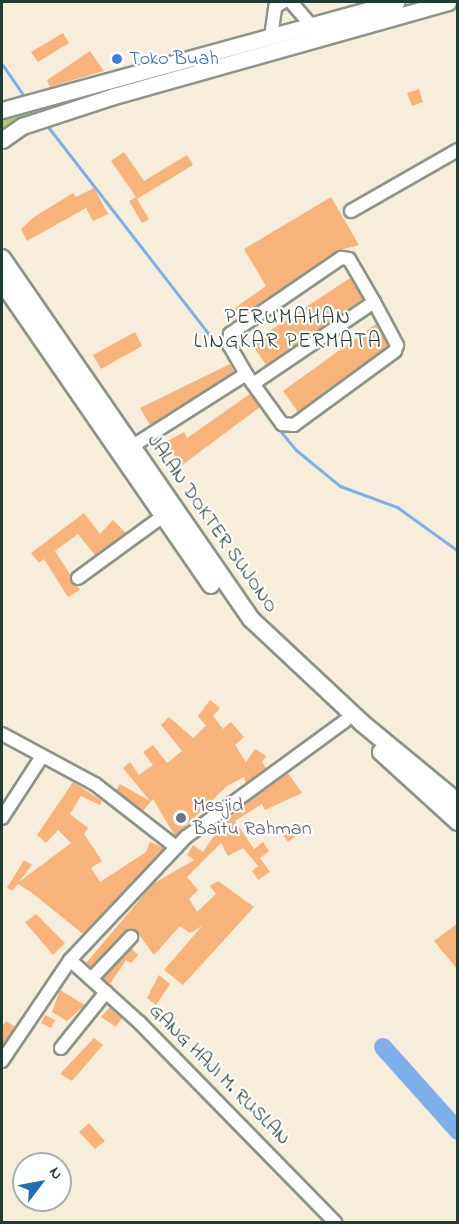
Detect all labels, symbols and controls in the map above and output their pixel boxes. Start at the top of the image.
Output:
place label: Toko Buah [129,47,219,71]
marker: Toko Buah [110,52,124,66]
district label: PERUMAHAN LINGKAR PERMATA [194,305,382,355]
street label: JALAN DOKTER SUJONO [141,430,283,618]
place label: Mesjid Baitu Rahman [193,795,311,842]
marker: Mesjid Baitu Rahman [174,811,188,825]
street label: GANG HAJI M. RUSLAN [143,999,295,1151]
north arrow [12,1152,72,1212]
text: N [43,1163,69,1184]

